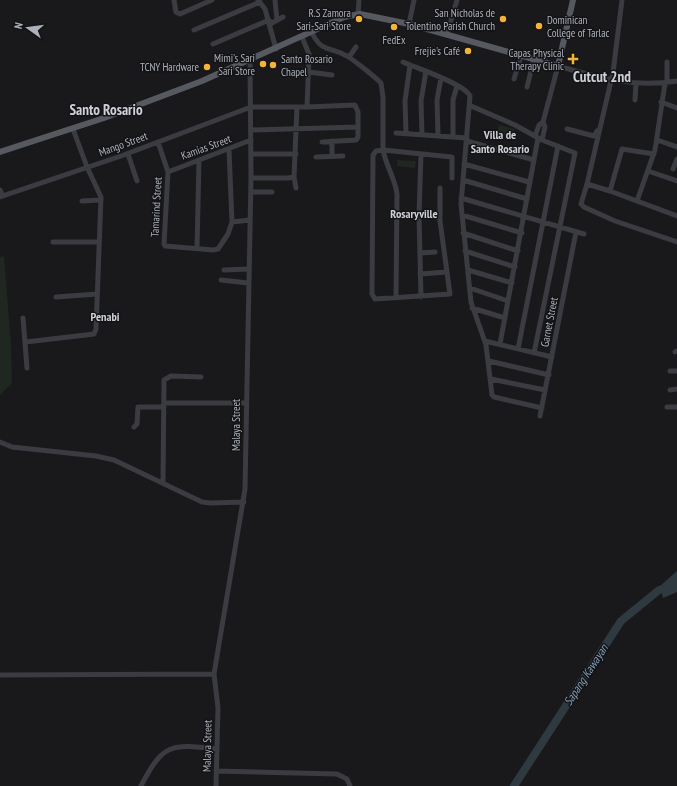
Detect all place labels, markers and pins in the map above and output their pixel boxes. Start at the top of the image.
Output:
place label: R.S Zamora Sari-Sari Store [296,6,351,33]
place label: San Nicholas de Tolentino Parish Church [405,6,495,33]
place label: Dominican College of Tarlac [547,13,610,40]
marker: R.S Zamora Sari-Sari Store [354,14,364,24]
marker: San Nicholas de Tolentino Parish Church [498,14,508,24]
marker: Dominican College of Tarlac [534,21,544,31]
marker: FedEx [389,22,399,32]
place label: FedEx [382,33,406,47]
place label: Frejie's Café [415,44,460,58]
marker: Frejie's Café [463,46,473,56]
place label: Capas Physical Therapy Clinic [509,46,564,73]
place label: Mimi's Sari Sari Store [214,51,255,78]
place label: Santo Rosario Chapel [281,52,333,79]
marker: Capas Physical Therapy Clinic [567,53,579,65]
marker: Mimi's Sari Sari Store [258,59,268,69]
place label: TCNY Hardware [140,60,199,74]
marker: Santo Rosario Chapel [268,60,278,70]
marker: TCNY Hardware [202,62,212,72]

